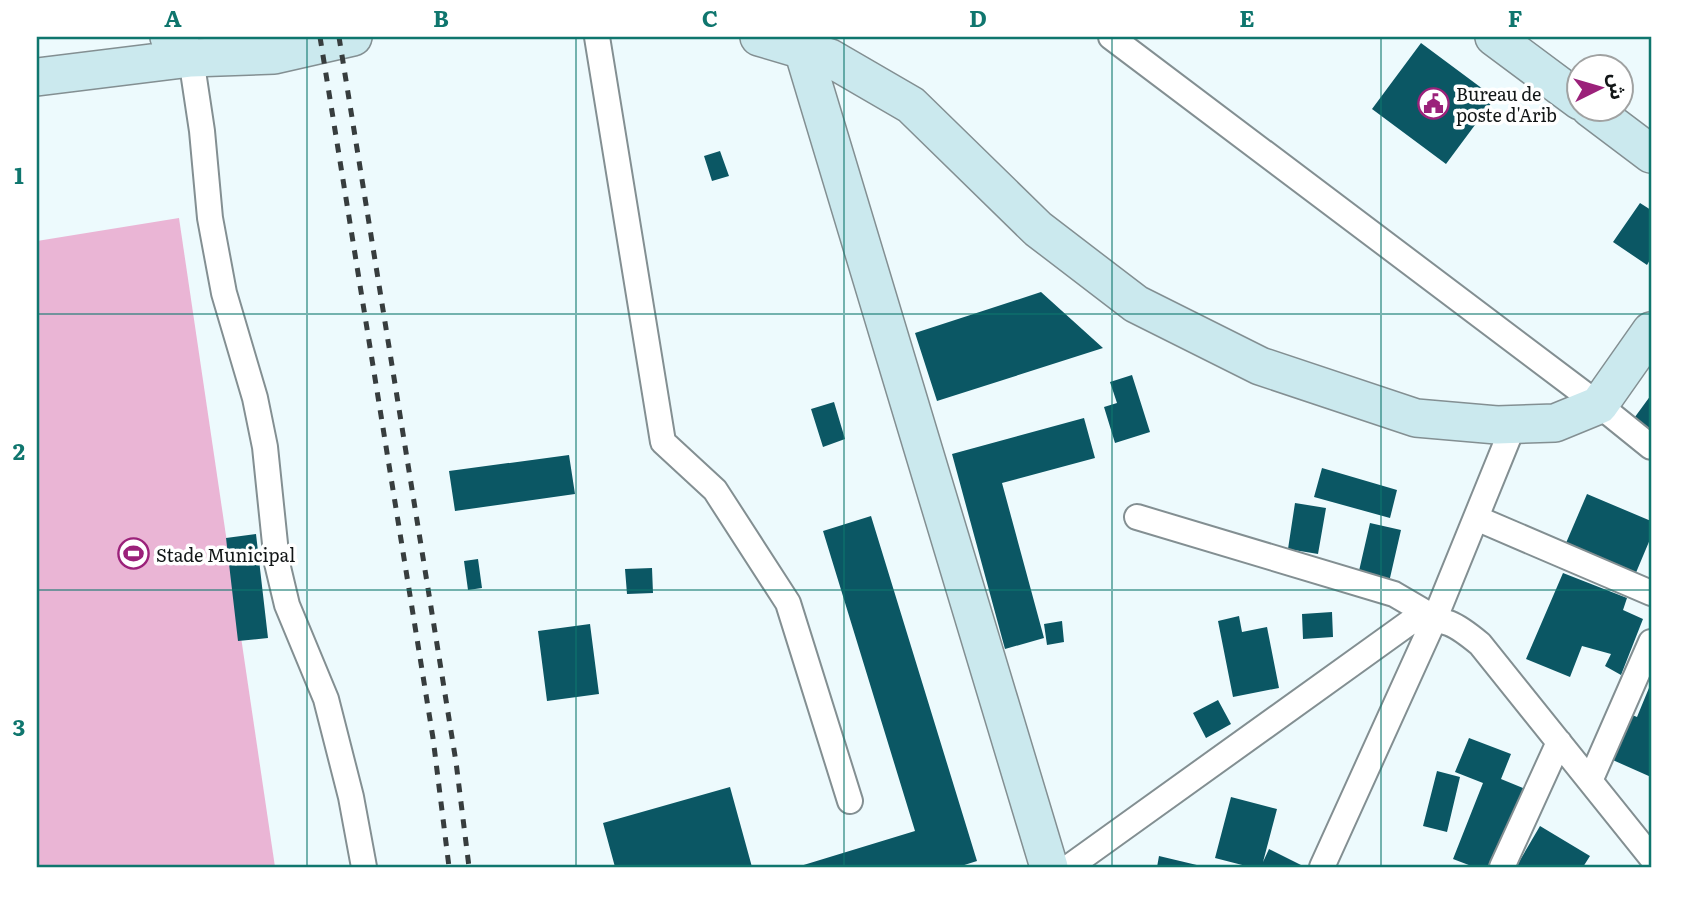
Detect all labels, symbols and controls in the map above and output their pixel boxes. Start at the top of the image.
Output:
text: A [164,0,182,34]
text: B [433,0,449,34]
text: C [702,0,718,34]
text: D [969,0,987,34]
text: E [1239,0,1255,34]
text: F [1508,0,1523,34]
north arrow [1566,52,1636,122]
text: ش [1603,72,1633,101]
place label: Bureau de poste d'Arib [1456,80,1557,128]
public building icon: Bureau de poste d'Arib [1416,86,1450,120]
text: 1 [14,157,24,191]
text: 2 [13,433,25,467]
sports icon: Stade Municipal [116,537,150,571]
place label: Stade Municipal [156,541,295,568]
text: 3 [13,709,25,743]

